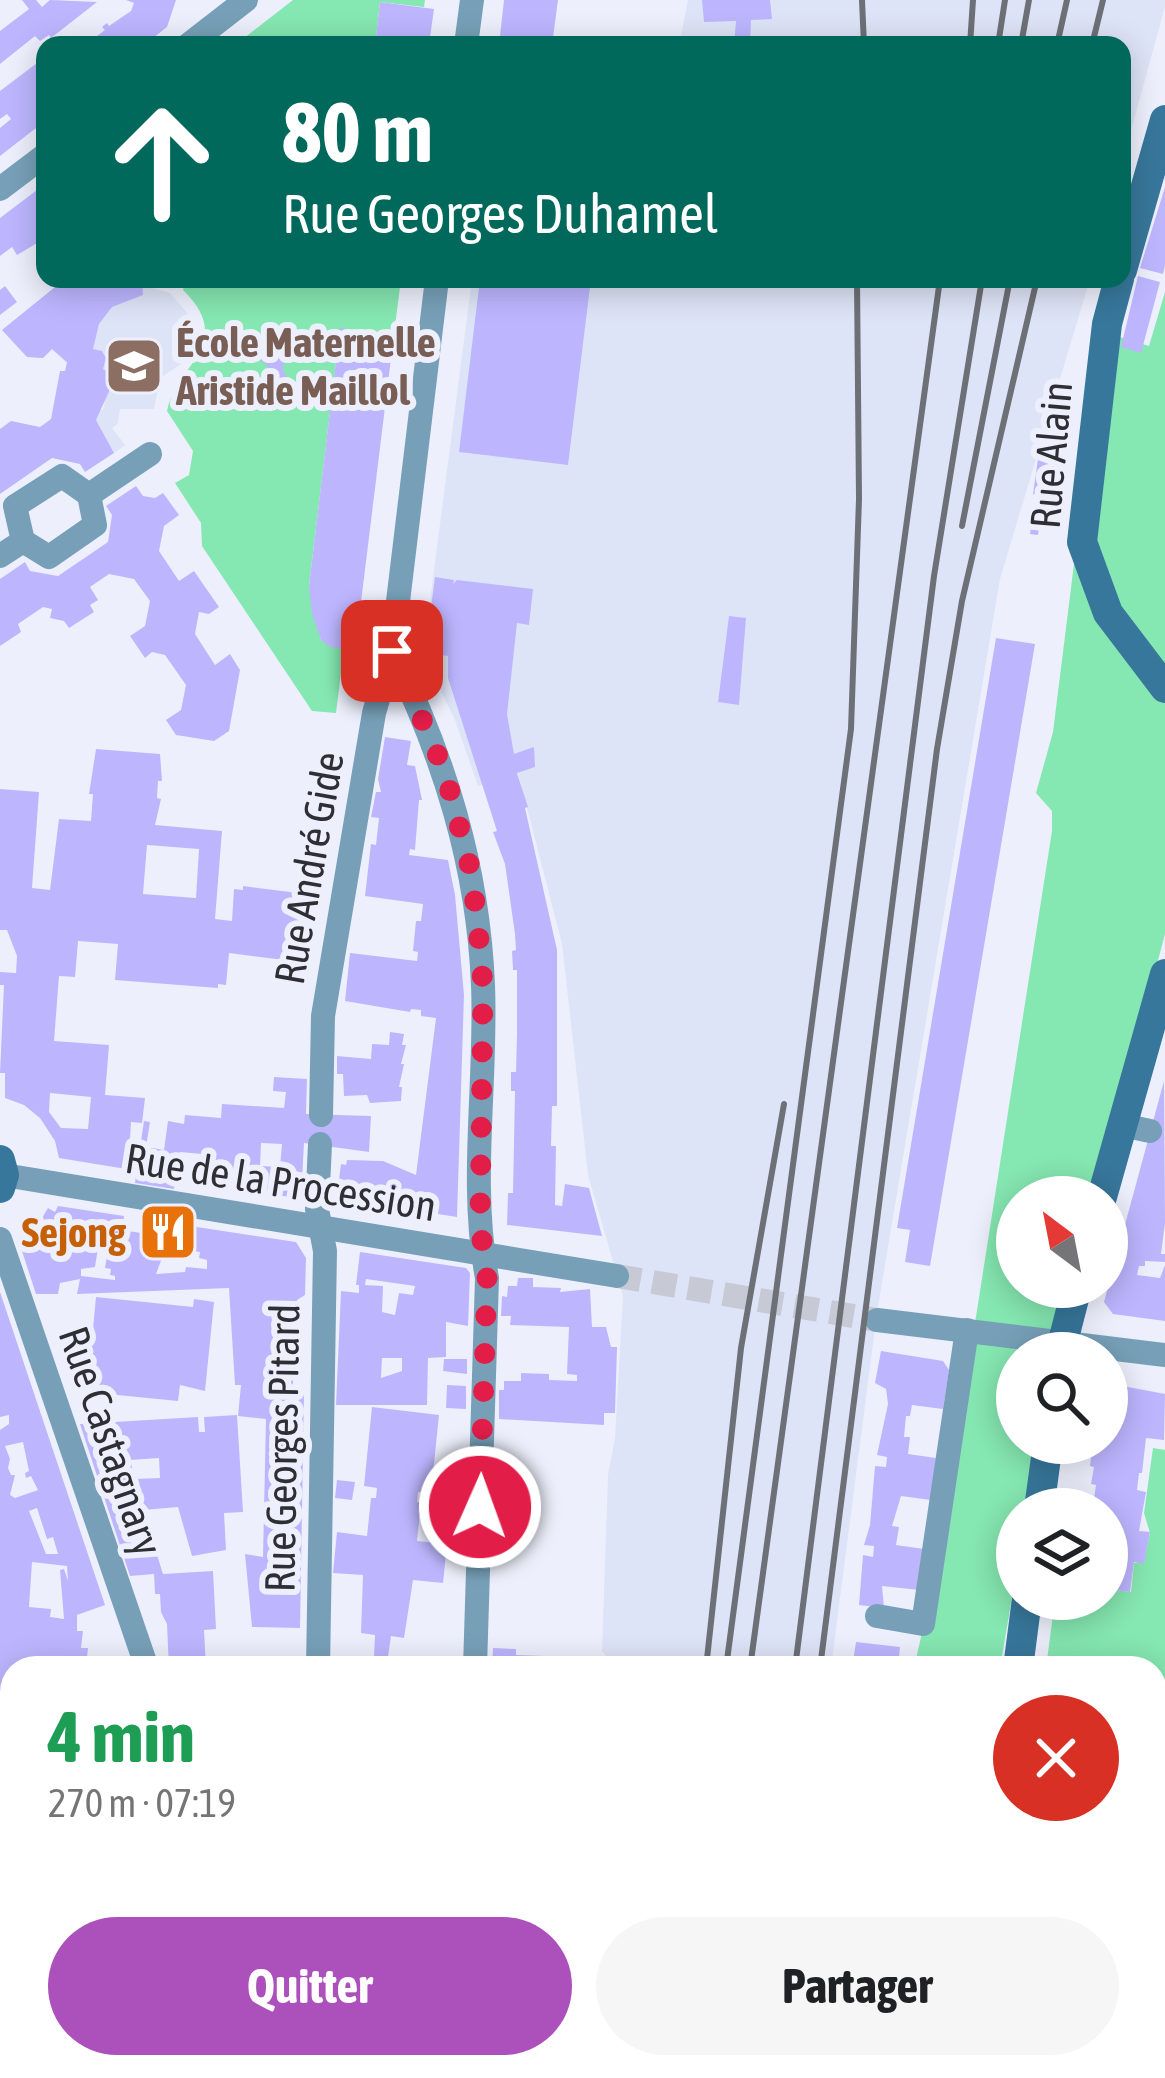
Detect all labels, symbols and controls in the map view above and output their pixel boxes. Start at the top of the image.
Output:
icon: ahead [84,84,240,240]
text: 80 m [282,84,433,180]
text: Rue Georges Duhamel [282,183,718,244]
place label: École Maternelle Aristide Maillol [175,318,436,414]
school or university icon: École Maternelle Aristide Maillol [103,335,165,397]
street label: Rue Alain [1021,379,1081,531]
pin [341,600,443,702]
icon: arrive [359,618,425,684]
street label: Rue André Gide [265,748,353,988]
street label: Rue de la Procession [122,1134,440,1230]
north arrow [996,1176,1128,1308]
map controls [996,1176,1128,1620]
restaurant icon: Sejong [137,1201,199,1263]
place label: Sejong [21,1208,127,1256]
street label: Rue Georges Pitard [255,1303,309,1593]
street label: Rue Castagnary [49,1320,173,1562]
button: search [996,1332,1128,1464]
position arrow [417,1444,543,1570]
button: layers [996,1488,1128,1620]
text: 4 min [48,1695,195,1777]
button: close [993,1695,1119,1821]
text: 270 m · 07:19 [48,1781,236,1825]
button: Quitter [48,1917,572,2055]
button: Partager [596,1917,1119,2055]

